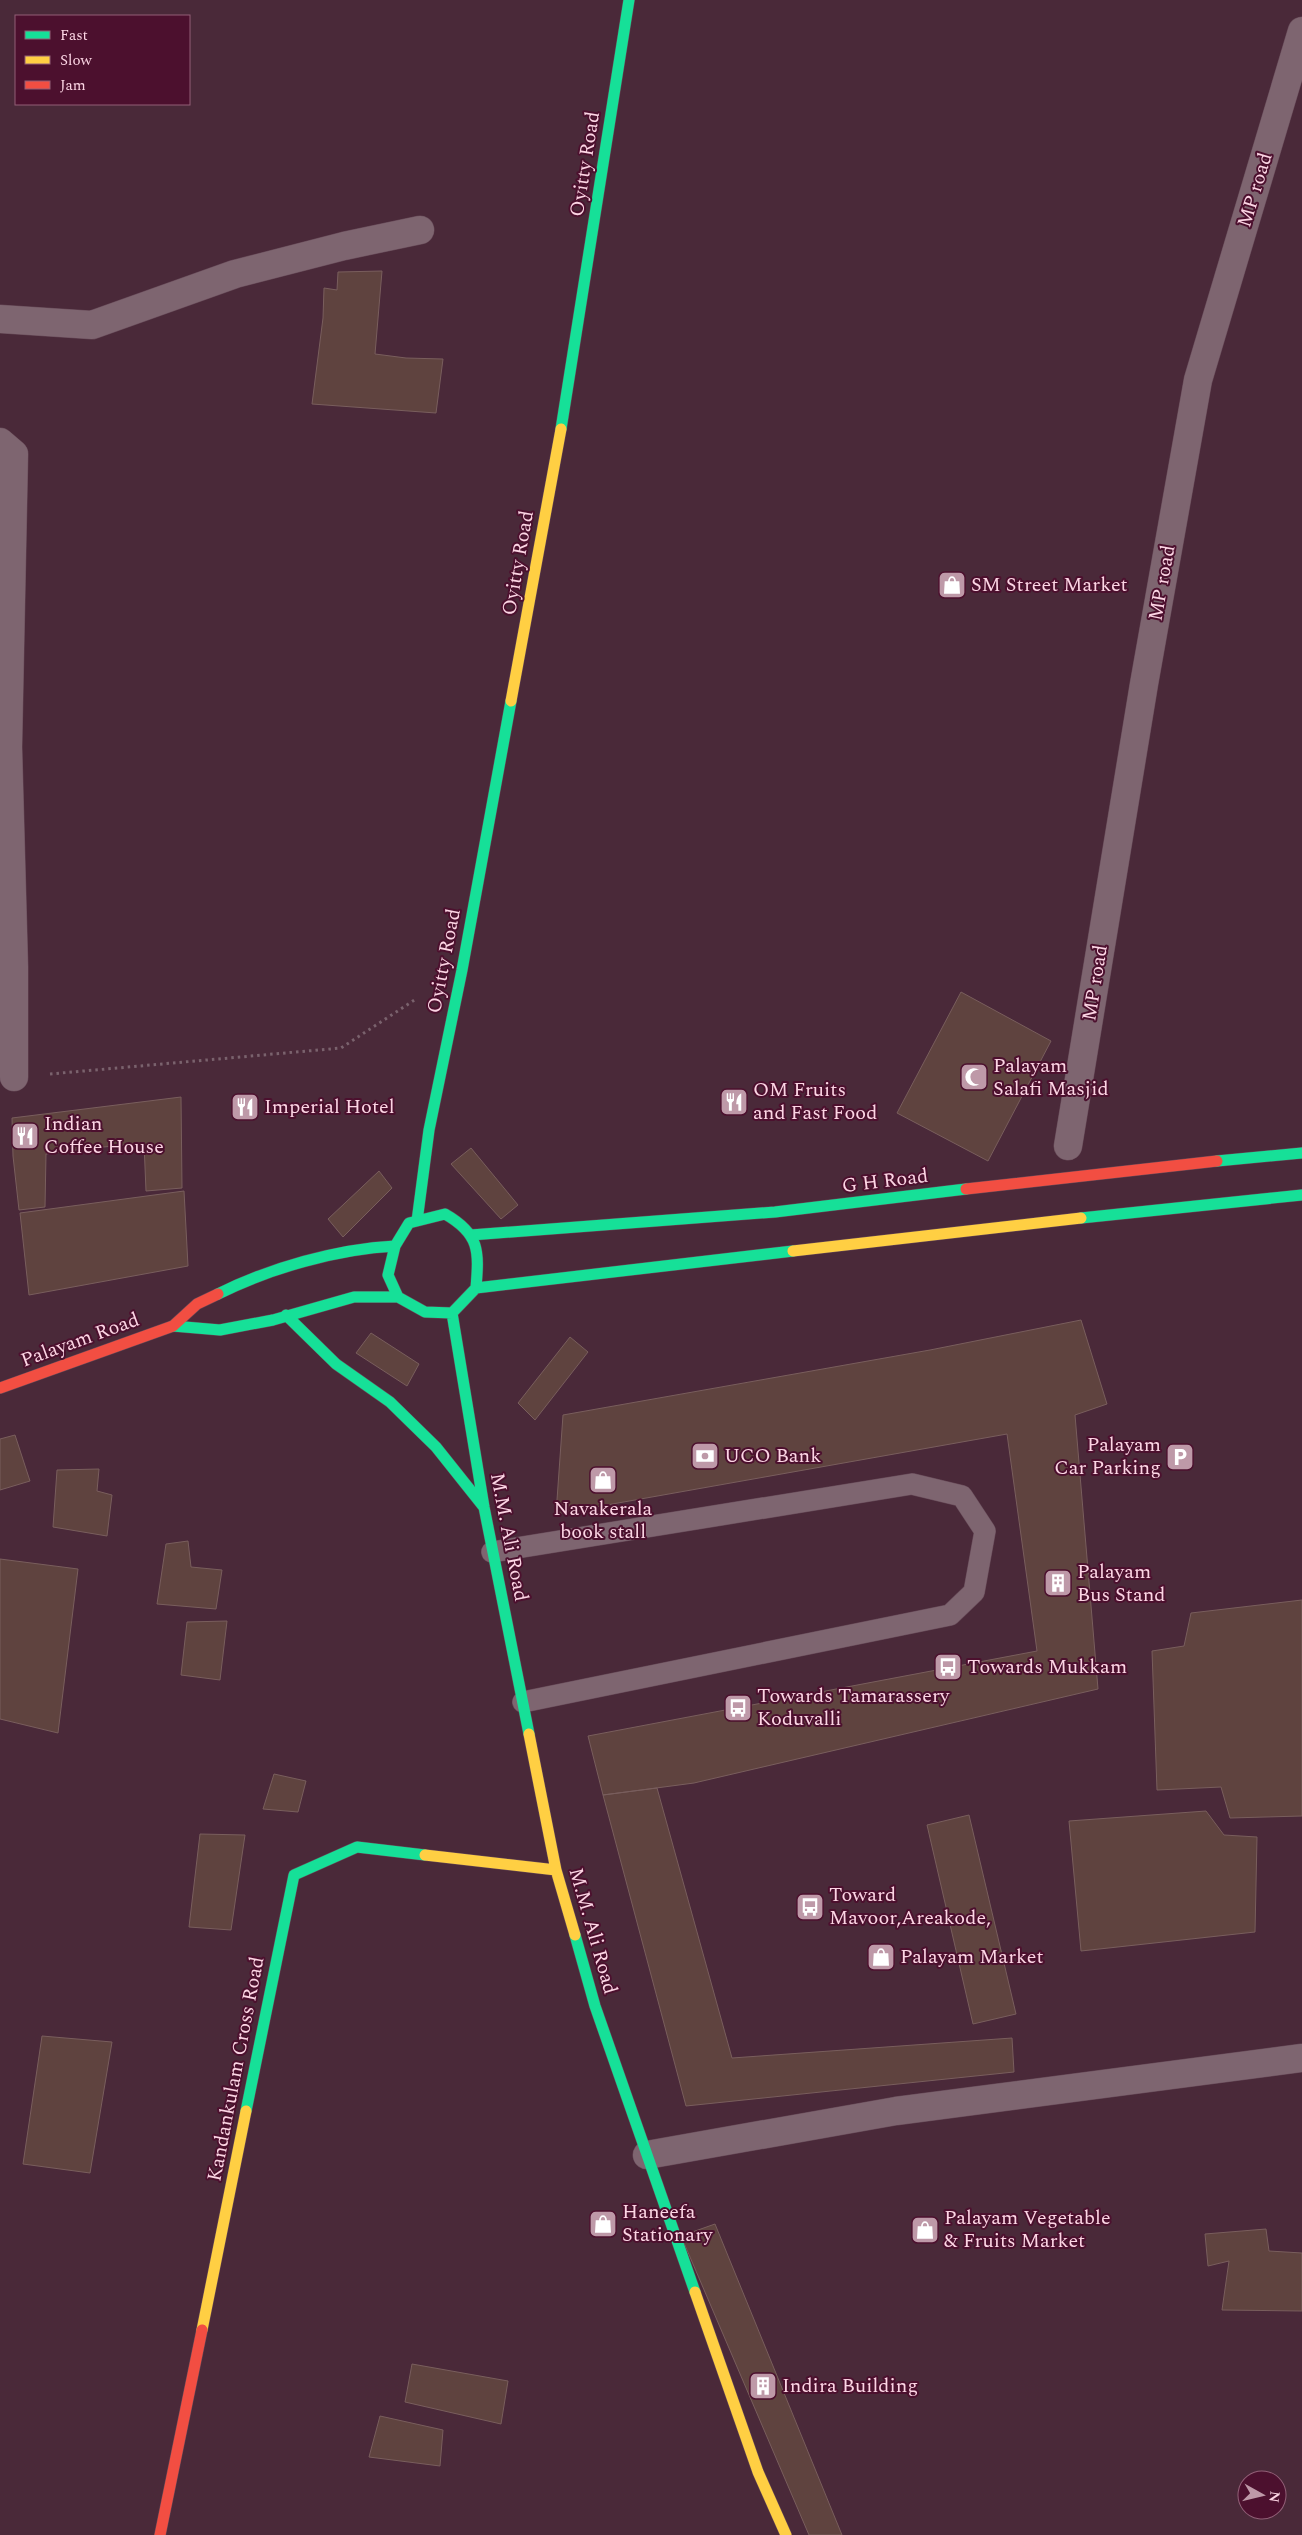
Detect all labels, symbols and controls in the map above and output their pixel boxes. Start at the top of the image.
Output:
legend [15,15,190,105]
text: Fast [60,24,88,47]
text: Slow [60,49,92,72]
text: Jam [60,74,86,97]
street label: Oyitty Road [562,109,608,219]
street label: MP road [1229,149,1281,231]
street label: Oyitty Road [494,508,542,618]
street label: MP road [1141,543,1183,623]
shop icon: SM Street Market [937,570,967,600]
place label: SM Street Market [971,570,1128,600]
street label: Oyitty Road [419,906,469,1016]
street label: MP road [1074,943,1116,1023]
place label: Palayam Salafi Masjid [993,1051,1109,1104]
mosque icon: Palayam Salafi Masjid [959,1062,989,1092]
place label: OM Fruits and Fast Food [753,1075,877,1128]
restaurant icon: OM Fruits and Fast Food [719,1087,749,1117]
restaurant icon: Imperial Hotel [230,1092,260,1122]
place label: Imperial Hotel [264,1092,395,1122]
place label: Indian Coffee House [44,1109,164,1162]
restaurant icon: Indian Coffee House [10,1121,40,1151]
street label: G H Road [840,1161,930,1201]
street label: Palayam Road [16,1305,144,1375]
place label: Palayam Car Parking [1054,1430,1161,1483]
bank icon: UCO Bank [690,1441,720,1471]
place label: UCO Bank [724,1441,821,1471]
parking icon: Palayam Car Parking [1165,1442,1195,1472]
shop icon: Navakerala book stall [588,1465,618,1495]
street label: M.M. Ali Road [482,1470,536,1604]
place label: Navakerala book stall [554,1494,653,1547]
place label: Palayam Bus Stand [1077,1557,1166,1610]
building icon: Palayam Bus Stand [1043,1568,1073,1598]
bus stop icon: Towards Mukkam [933,1652,963,1682]
place label: Towards Mukkam [967,1652,1127,1682]
place label: Towards Tamarassery Koduvalli [757,1681,951,1734]
bus stop icon: Towards Tamarassery Koduvalli [723,1693,753,1723]
street label: M.M. Ali Road [561,1864,625,1998]
place label: Toward Mavoor,Areakode, [829,1880,991,1933]
bus stop icon: Toward Mavoor,Areakode, [795,1892,825,1922]
shop icon: Palayam Market [866,1942,896,1972]
place label: Palayam Market [900,1942,1044,1972]
street label: Kandankulam Cross Road [199,1954,273,2184]
place label: Haneefa Stationary [622,2197,714,2250]
place label: Palayam Vegetable & Fruits Market [944,2203,1111,2256]
shop icon: Haneefa Stationary [588,2209,618,2239]
shop icon: Palayam Vegetable & Fruits Market [910,2215,940,2245]
building icon: Indira Building [748,2371,778,2401]
place label: Indira Building [782,2371,918,2401]
north arrow [1237,2470,1287,2520]
text: N [1263,2490,1286,2504]

